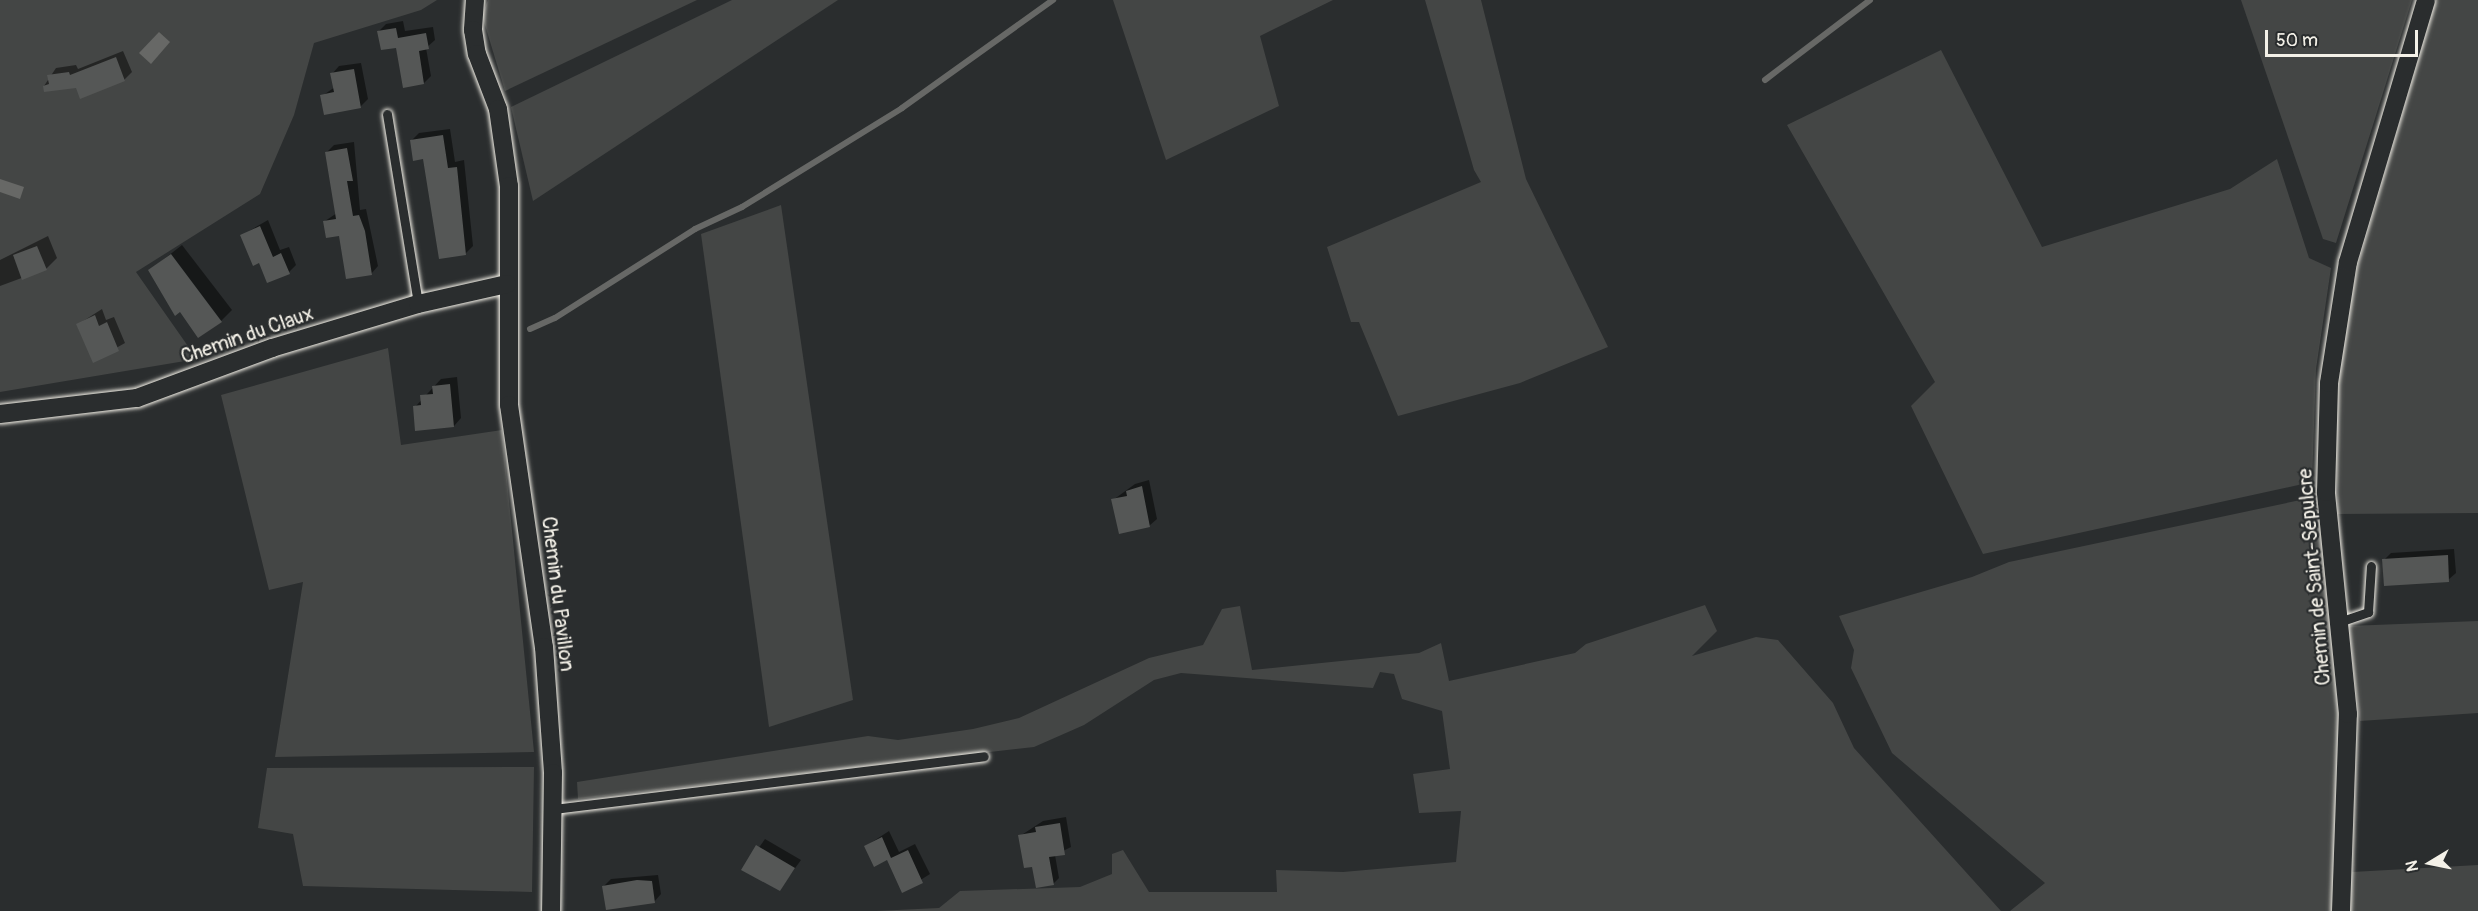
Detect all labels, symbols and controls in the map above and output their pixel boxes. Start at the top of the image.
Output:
scale bar [2268,18,2421,56]
text: 50 m [2276,29,2318,52]
street label: Chemin du Claux [178,301,316,369]
street label: Chemin de Saint-Sépulcre [2293,468,2335,686]
street label: Chemin du Pavillon [537,515,579,673]
north arrow [2400,833,2460,893]
text: N [2401,859,2423,873]

